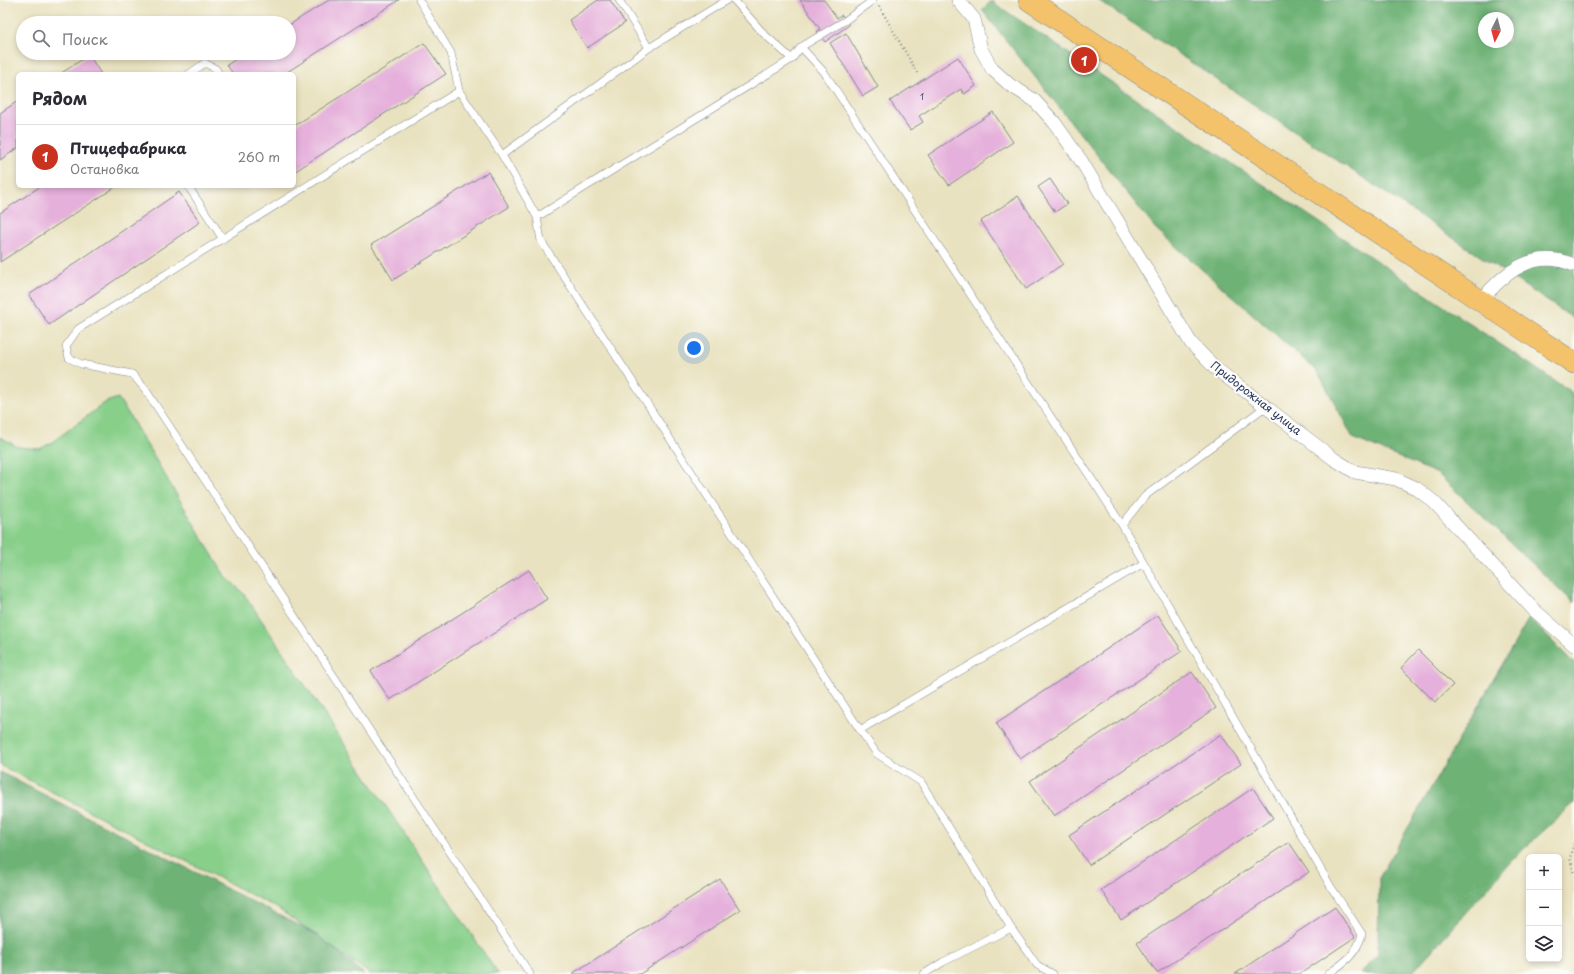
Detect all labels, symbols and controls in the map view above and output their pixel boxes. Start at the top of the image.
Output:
north arrow [1478,12,1514,48]
search box [16,16,296,60]
icon: search [30,27,52,49]
text: Поиск [62,27,108,50]
pin: 1 [1071,45,1097,75]
text: Рядом [32,85,87,111]
house number: 1 [920,89,924,103]
text: Птицефабрика [70,136,187,159]
text: 1 [42,147,48,166]
text: 260 m [238,147,280,166]
text: Остановка [70,159,139,178]
your location [684,338,704,358]
street label: Придорожная улица [1207,357,1306,439]
map controls [1526,854,1562,962]
button: + [1526,854,1562,890]
button: − [1526,890,1562,926]
button: layers [1526,926,1562,962]

